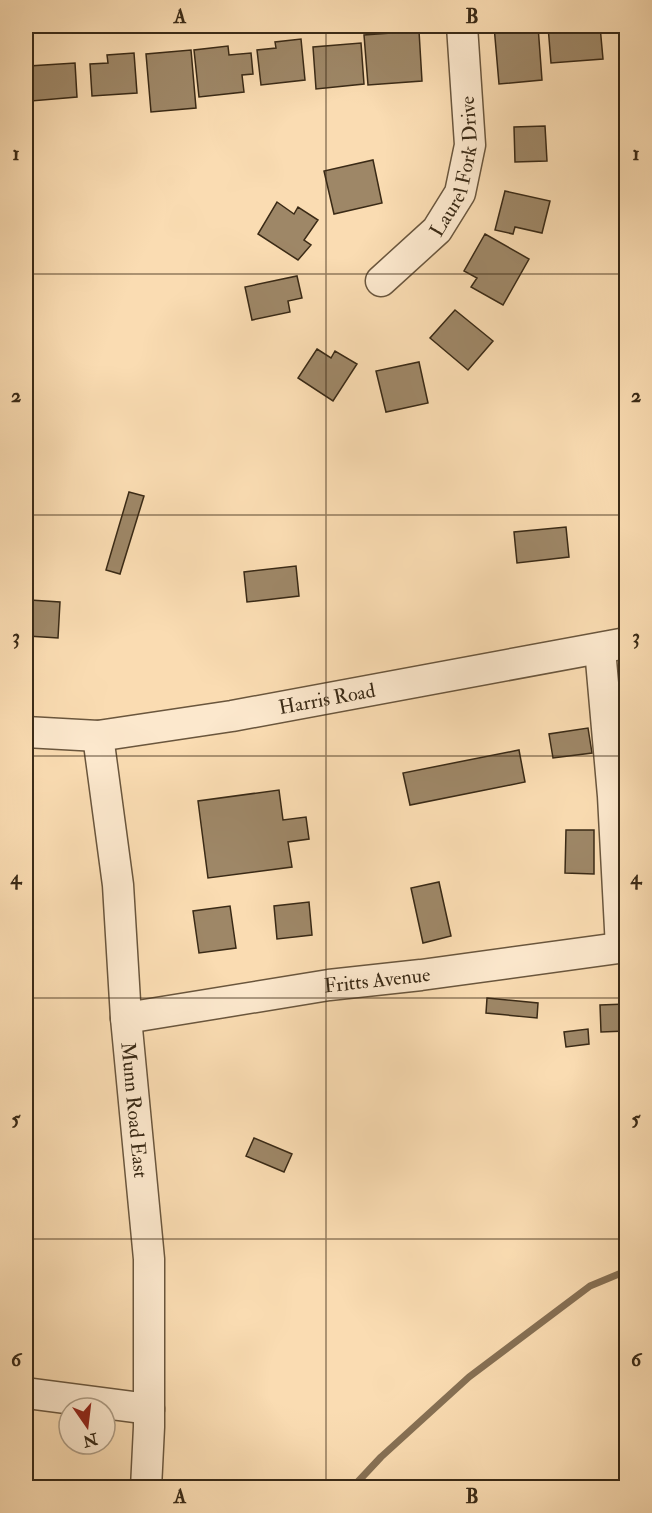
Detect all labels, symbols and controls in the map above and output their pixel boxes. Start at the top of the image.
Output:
text: A [173,4,187,29]
text: B [465,4,479,29]
street label: Laurel Fork Drive [424,95,483,241]
text: 1 [12,141,20,166]
text: 1 [632,141,640,166]
text: 2 [11,383,21,408]
text: 2 [631,383,641,408]
text: 3 [12,624,20,649]
text: 3 [632,624,640,649]
street label: Harris Road [277,678,377,720]
text: 4 [10,865,23,890]
text: 4 [630,865,643,890]
street label: Fritts Avenue [323,962,432,998]
street label: Munn Road East [115,1041,153,1180]
text: 5 [12,1106,22,1131]
text: 5 [632,1106,642,1131]
text: 6 [11,1347,23,1372]
text: 6 [631,1347,643,1372]
north arrow [57,1396,117,1456]
text: N [80,1428,101,1451]
text: A [173,1484,187,1509]
text: B [465,1484,479,1509]

